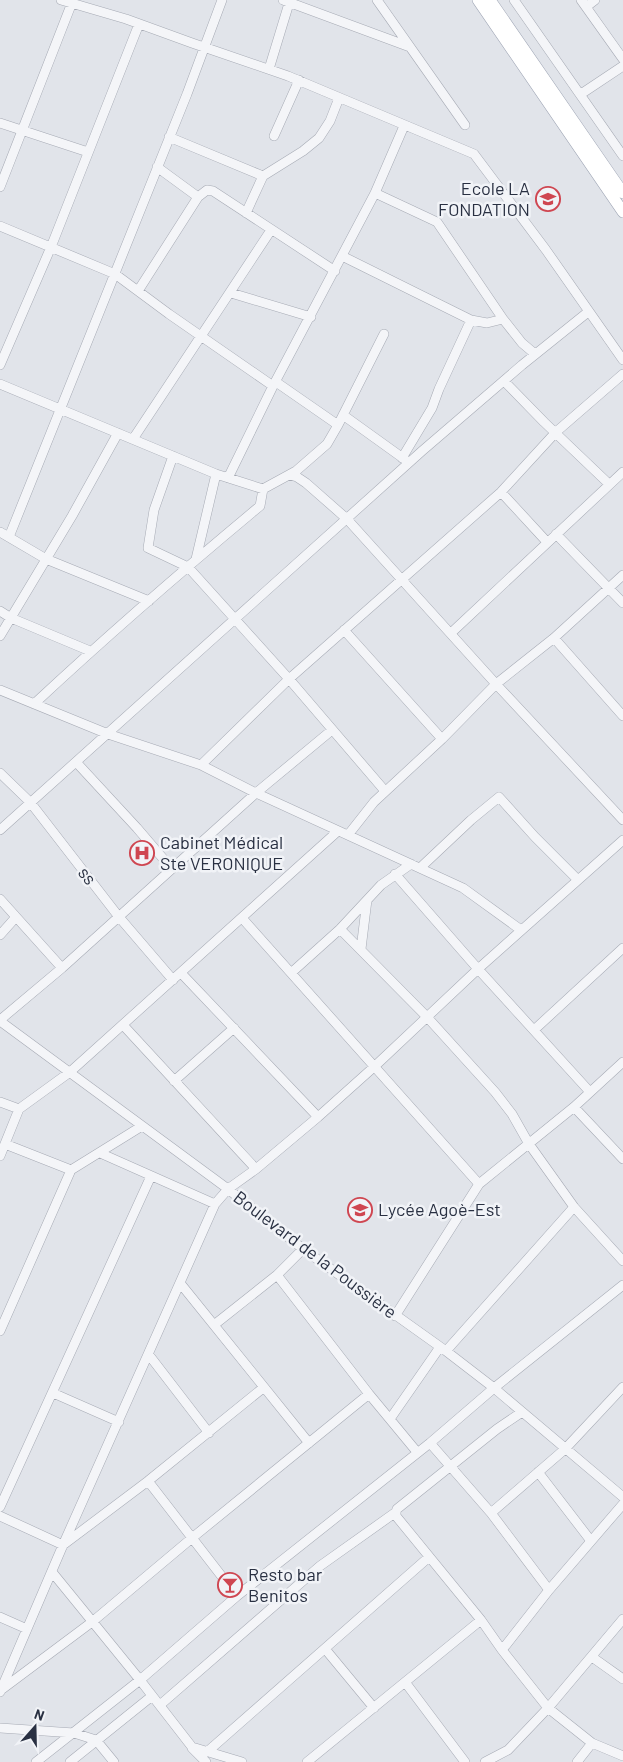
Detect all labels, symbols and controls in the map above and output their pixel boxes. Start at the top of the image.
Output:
place label: Ecole LA FONDATION [438,177,530,220]
school or university icon: Ecole LA FONDATION [535,186,561,212]
place label: Cabinet Médical Ste VERONIQUE [160,831,283,874]
hospital icon: Cabinet Médical Ste VERONIQUE [129,840,155,866]
street label: ss [74,862,102,889]
street label: Boulevard de la Poussière [230,1186,402,1323]
school or university icon: Lycée Agoè-Est [347,1197,373,1223]
place label: Lycée Agoè-Est [378,1198,501,1220]
place label: Resto bar Benitos [248,1563,323,1606]
bar icon: Resto bar Benitos [217,1572,243,1598]
north arrow [10,1702,60,1752]
text: N [32,1705,47,1724]

